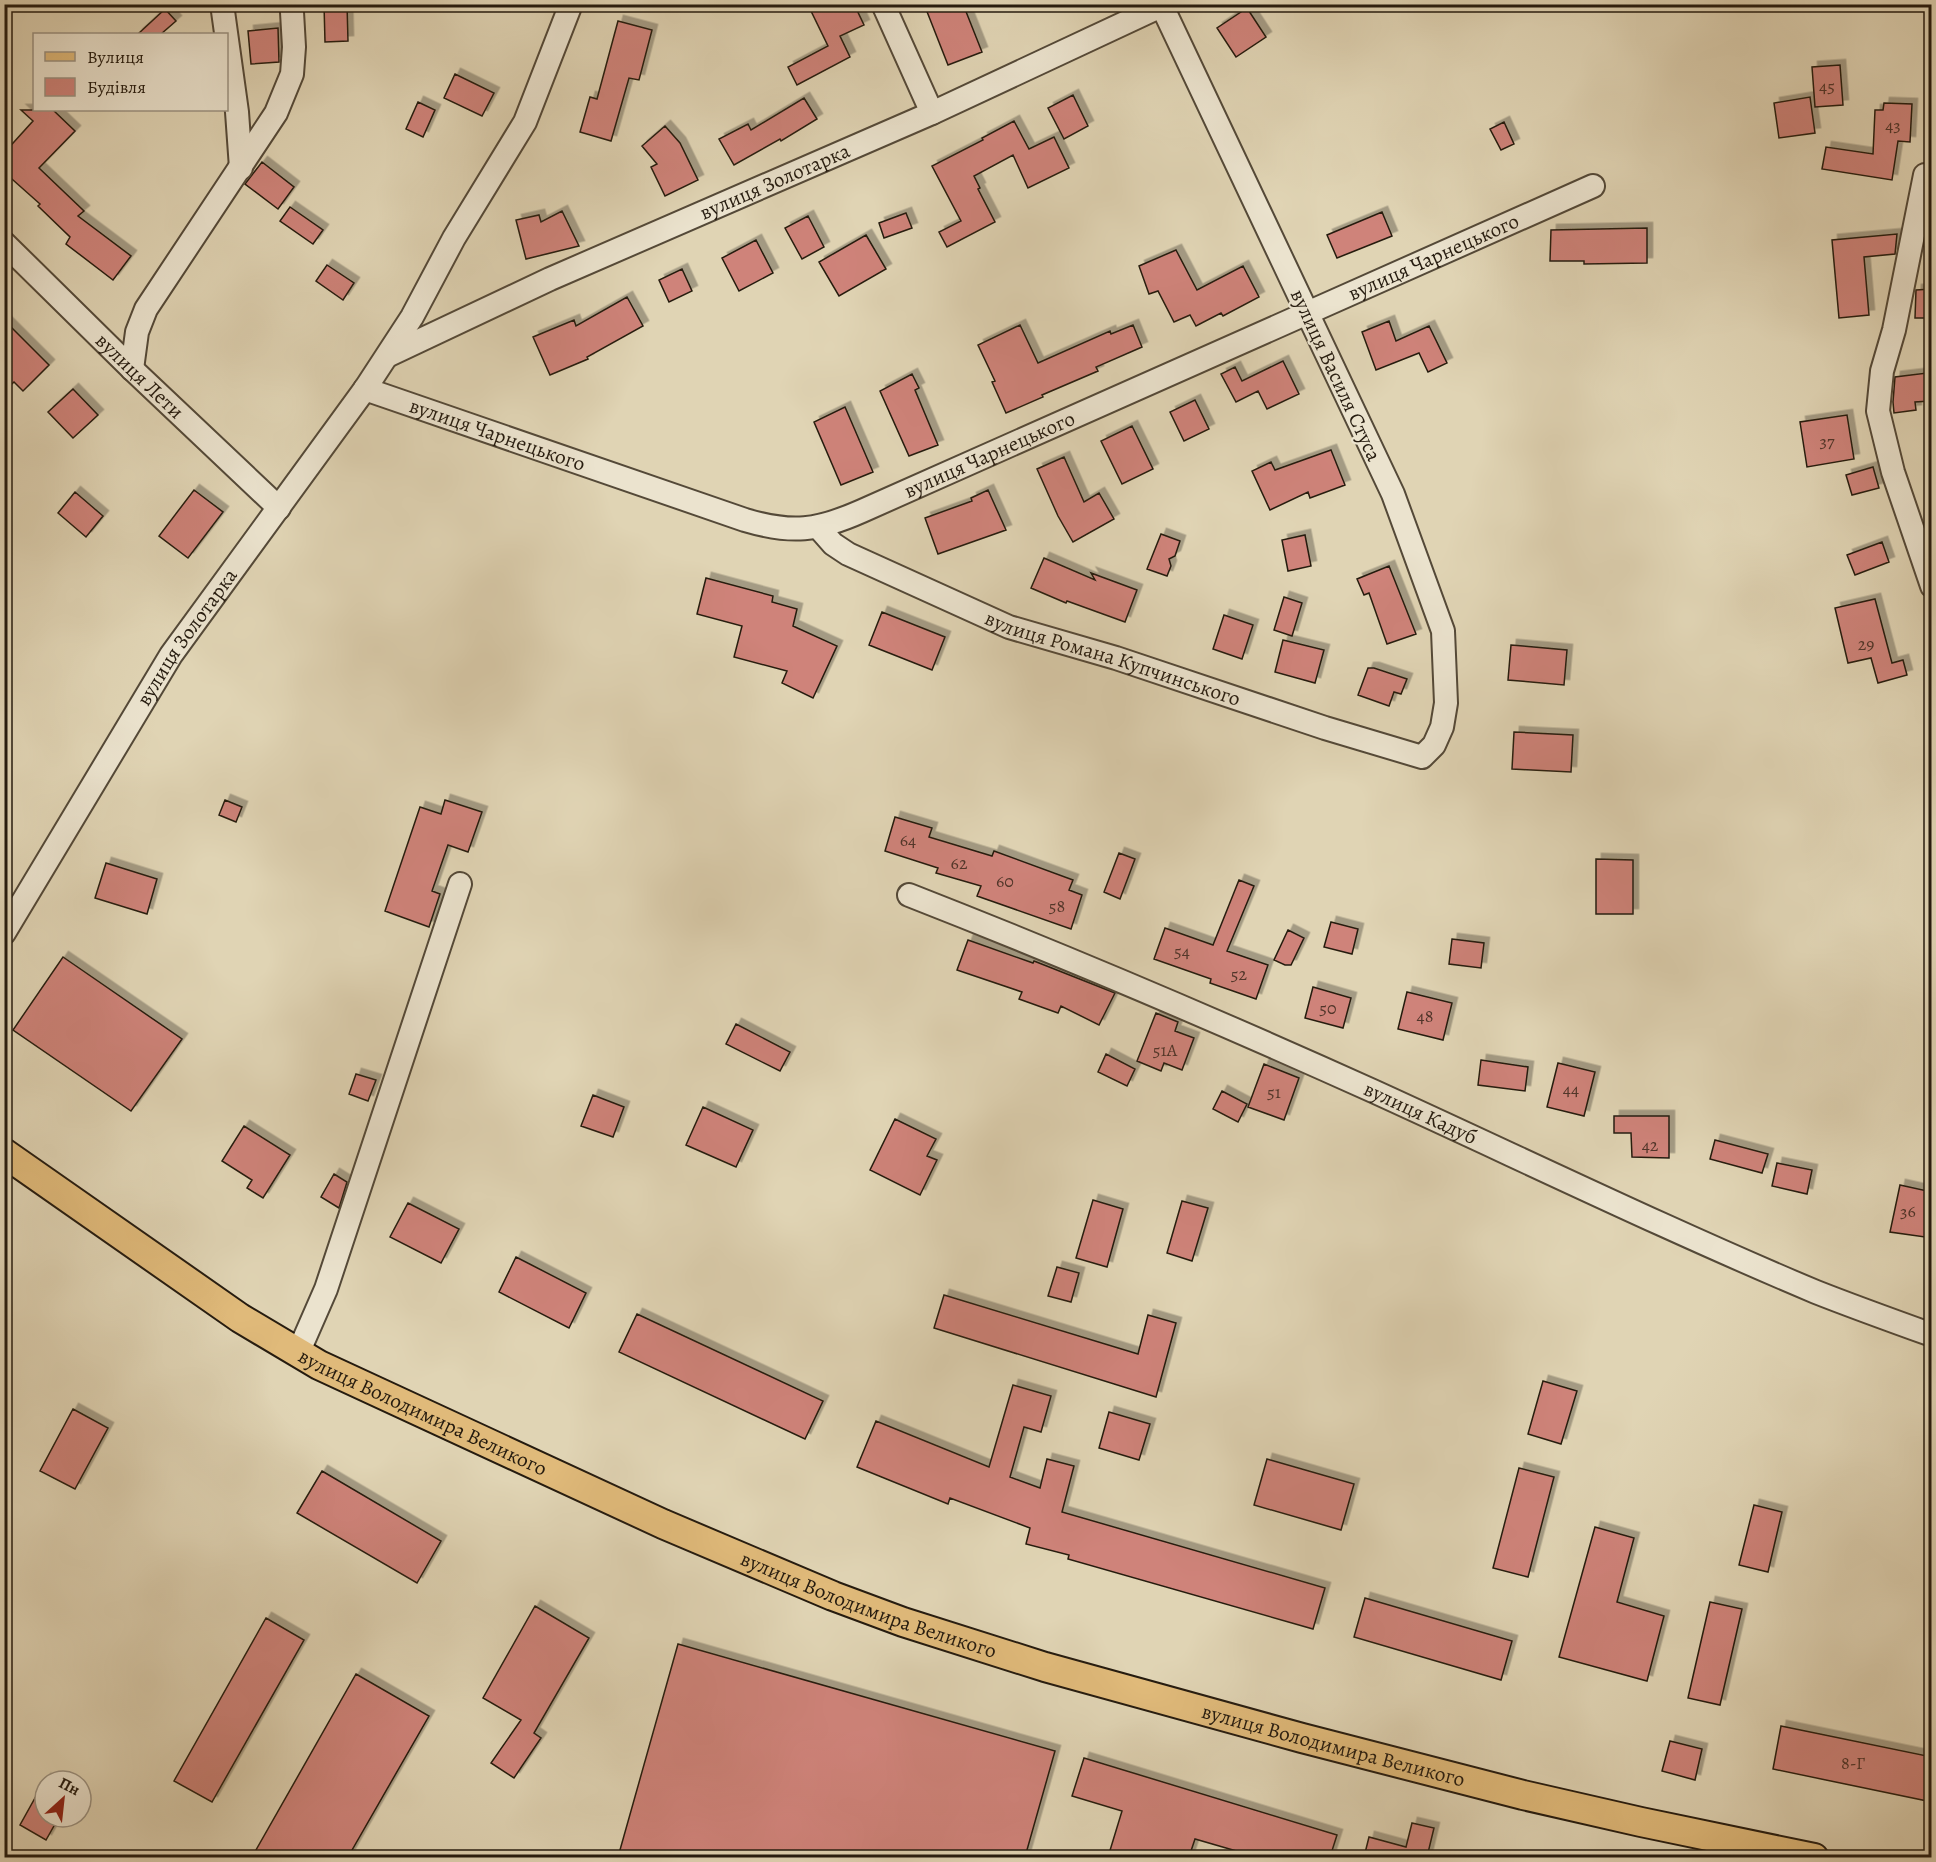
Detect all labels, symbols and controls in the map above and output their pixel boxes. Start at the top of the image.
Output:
legend [33,33,228,111]
text: Вулиця [87,45,144,69]
house number: 45 [1819,74,1835,98]
text: Будівля [87,75,146,99]
house number: 43 [1885,113,1901,137]
street label: вулиця Золотарка [695,136,854,226]
street label: вулиця Чарнецького [1344,207,1523,307]
street label: вулиця Василя Стуса [1284,284,1388,466]
street label: вулиця Лети [89,327,190,425]
street label: вулиця Чарнецького [406,391,589,478]
street label: вулиця Чарнецького [899,404,1079,505]
house number: 37 [1819,429,1835,453]
street label: вулиця Золотарка [130,562,244,711]
street label: вулиця Романа Купчинського [980,604,1244,713]
house number: 29 [1858,632,1874,656]
house number: 64 [900,828,916,852]
house number: 62 [951,851,968,875]
house number: 60 [996,869,1014,893]
house number: 58 [1049,894,1065,918]
house number: 54 [1174,939,1190,963]
house number: 52 [1231,962,1248,986]
house number: 50 [1319,996,1337,1020]
house number: 48 [1417,1004,1433,1028]
house number: 51А [1153,1038,1178,1062]
street label: вулиця Кадуб [1359,1075,1482,1151]
house number: 44 [1563,1077,1579,1101]
house number: 51 [1267,1080,1281,1104]
house number: 42 [1642,1133,1659,1157]
house number: 36 [1900,1199,1916,1223]
street label: вулиця Володимира Великого [293,1342,552,1483]
street label: вулиця Володимира Великого [736,1544,1000,1665]
street label: вулиця Володимира Великого [1199,1697,1468,1794]
house number: 8-Г [1841,1751,1865,1775]
north arrow [33,1769,93,1829]
text: Пн [55,1772,84,1801]

